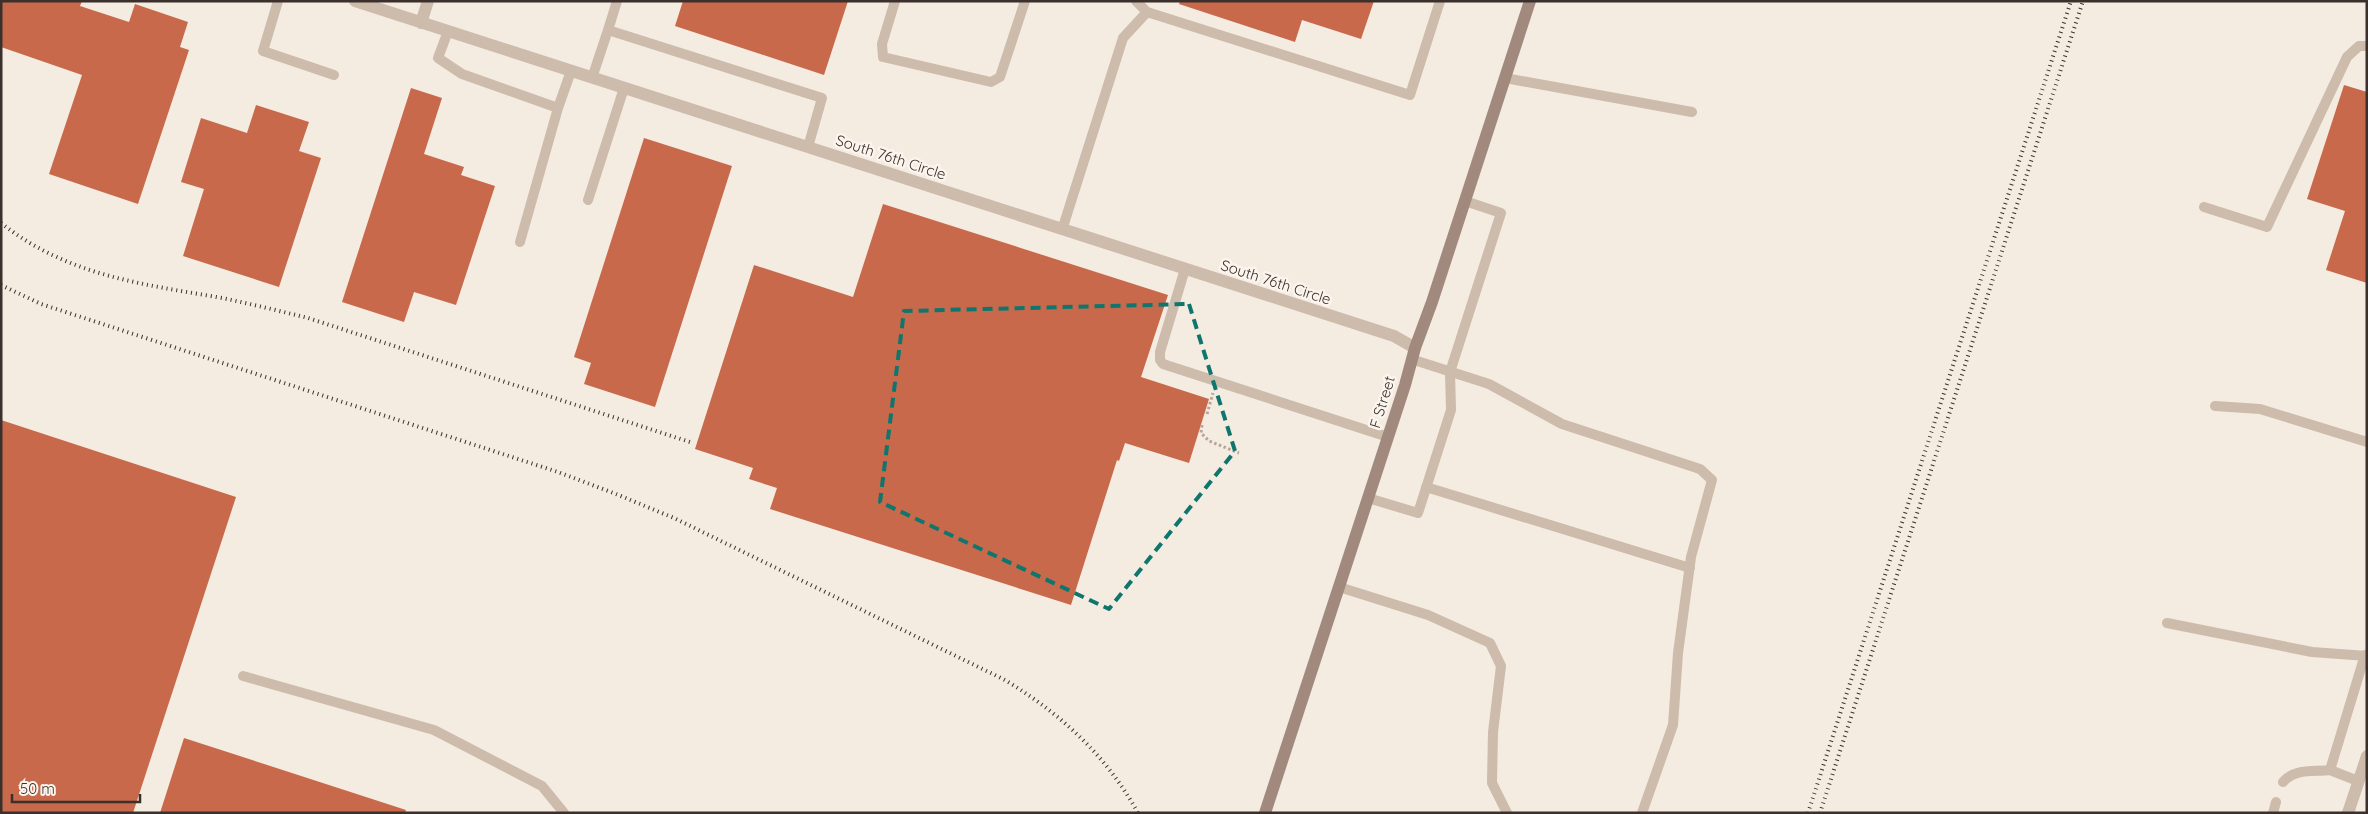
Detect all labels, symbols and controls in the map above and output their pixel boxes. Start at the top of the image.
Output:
street label: South 76th Circle [833,130,949,184]
street label: South 76th Circle [1218,255,1334,309]
street label: F Street [1365,374,1399,430]
scale bar [12,772,140,804]
text: 50 m [20,779,55,798]

